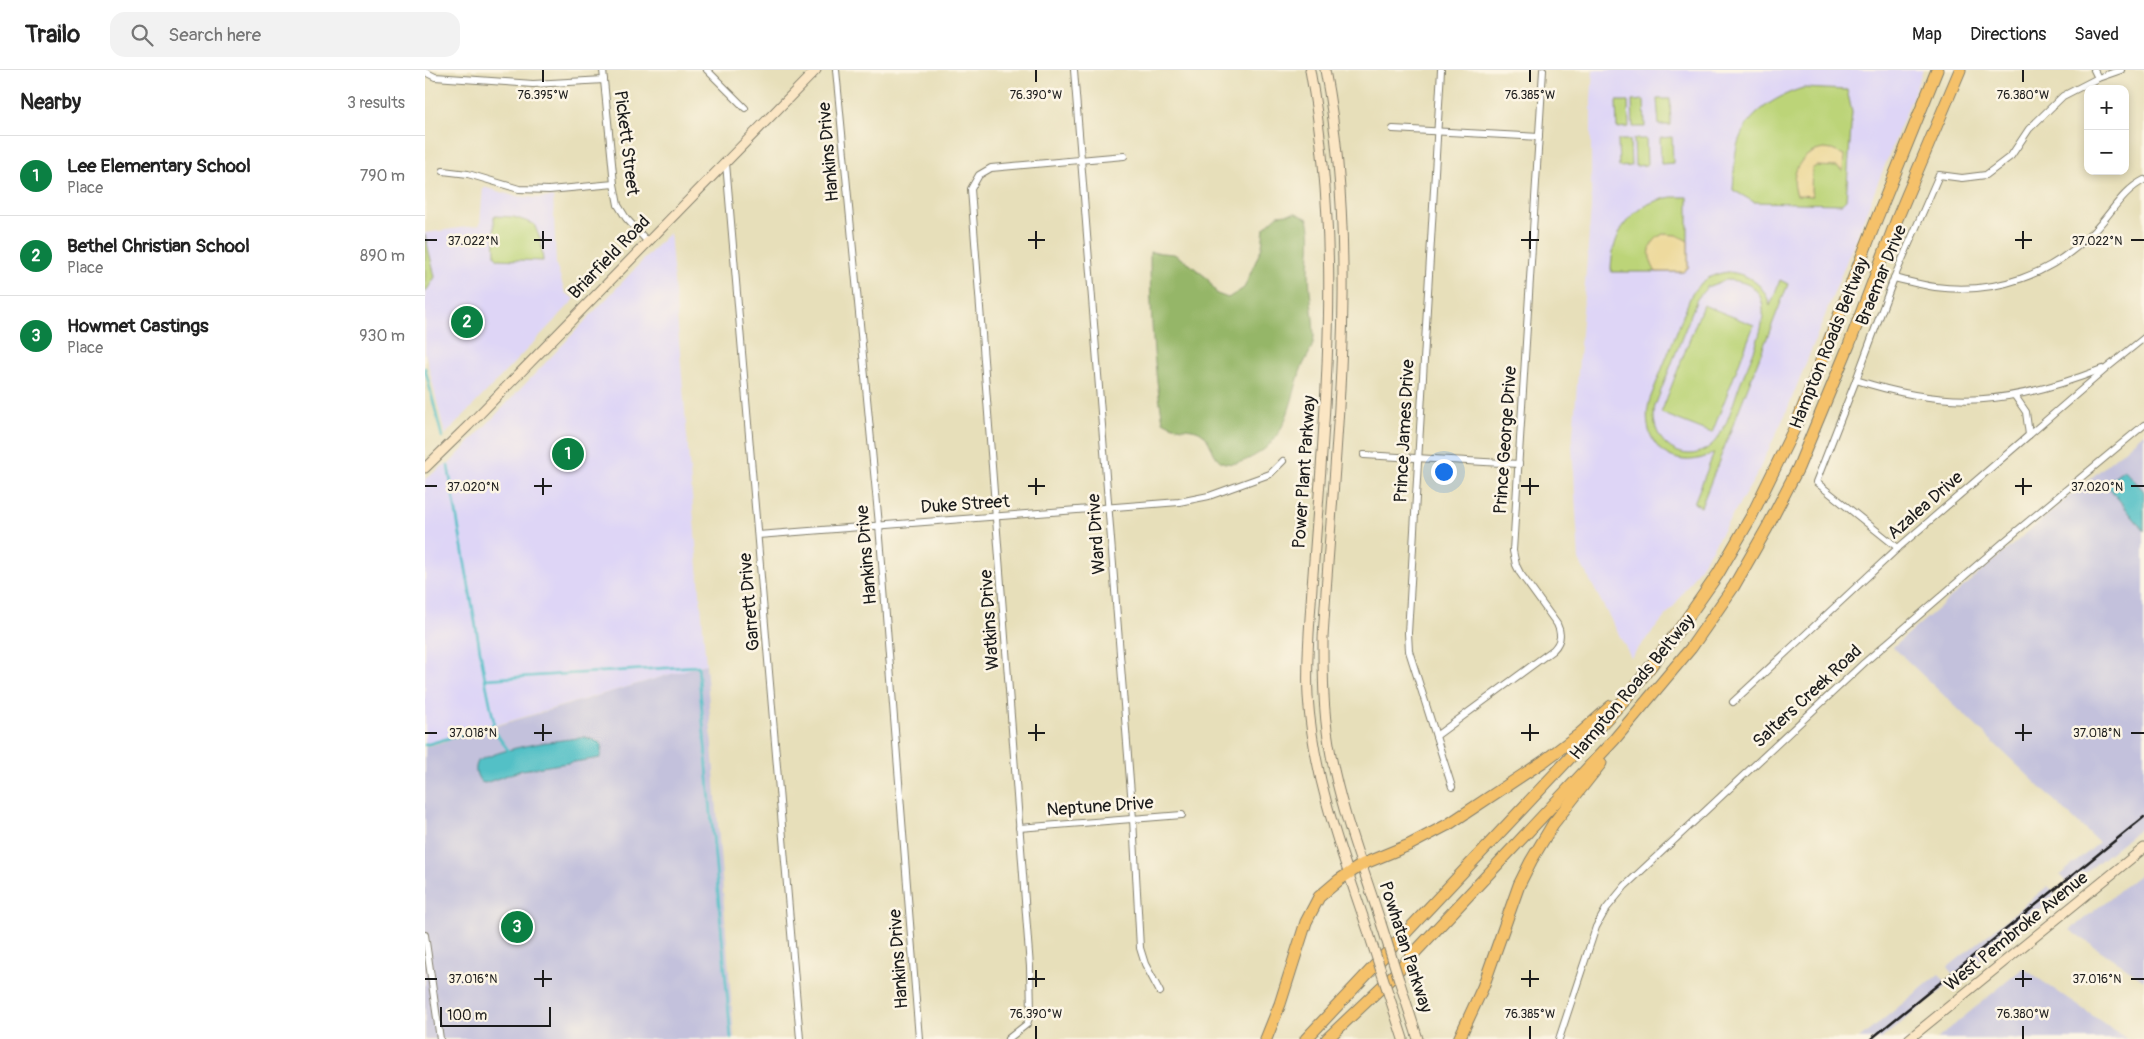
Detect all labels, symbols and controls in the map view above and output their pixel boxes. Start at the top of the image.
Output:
search box [110,12,460,57]
text: Trailo [25,20,80,49]
icon: search [128,21,156,49]
text: Search here [168,23,261,47]
text: Map [1912,23,1942,46]
text: Directions [1970,23,2046,46]
text: Saved [2074,23,2119,46]
map controls [2084,85,2129,175]
button: + [2084,85,2129,130]
text: 76.395°W [518,88,568,103]
text: 76.390°W [1010,88,1062,103]
text: 76.385°W [1505,88,1555,103]
text: 76.380°W [1997,88,2049,103]
text: Nearby [20,89,81,116]
street label: Pickett Street [609,89,644,198]
text: 3 results [347,93,405,113]
street label: Hankins Drive [813,101,844,203]
button: − [2084,130,2129,175]
text: Lee Elementary School [67,154,251,178]
text: 1 [33,166,39,186]
text: 790 m [360,166,405,186]
text: Place [67,178,103,198]
street label: Briarfield Road [563,210,655,304]
street label: Braemar Drive [1851,221,1912,329]
text: Bethel Christian School [67,234,250,258]
text: 37.022°N [448,234,498,249]
text: 37.022°N [2072,234,2122,249]
text: 2 [32,246,40,266]
text: 890 m [360,246,405,266]
street label: Hampton Roads Beltway [1785,254,1875,432]
text: Place [67,258,103,278]
pin: 2 [451,303,483,341]
text: Howmet Castings [67,314,209,338]
text: 3 [32,326,40,346]
text: 930 m [359,326,405,346]
text: Place [67,338,103,358]
street label: Prince James Drive [1389,359,1420,503]
street label: Prince George Drive [1489,365,1522,515]
street label: Power Plant Parkway [1288,394,1321,550]
pin: 1 [552,435,584,473]
your location [1431,459,1457,485]
street label: Azalea Drive [1883,466,1968,545]
text: 37.020°N [447,480,499,495]
text: 37.020°N [2071,480,2123,495]
street label: Duke Street [920,490,1011,519]
street label: Ward Drive [1082,493,1111,575]
street label: Hankins Drive [851,504,882,606]
street label: Garrett Drive [734,552,765,652]
street label: Watkins Drive [974,569,1005,671]
street label: Hampton Roads Beltway [1565,610,1700,765]
street label: Salters Creek Road [1748,640,1867,753]
text: 37.018°N [449,726,497,741]
text: 37.018°N [2073,726,2121,741]
street label: Neptune Drive [1046,791,1154,822]
street label: West Pembroke Avenue [1940,866,2093,996]
street label: Powhatan Parkway [1373,879,1438,1016]
pin: 3 [501,908,533,946]
street label: Hankins Drive [884,908,913,1010]
text: 37.016°N [449,972,497,987]
text: 37.016°N [2073,972,2121,987]
scale bar [440,1004,551,1027]
text: 100 m [447,1007,487,1024]
text: 76.390°W [1010,1007,1062,1022]
text: 76.385°W [1505,1007,1555,1022]
text: 76.380°W [1997,1007,2049,1022]

